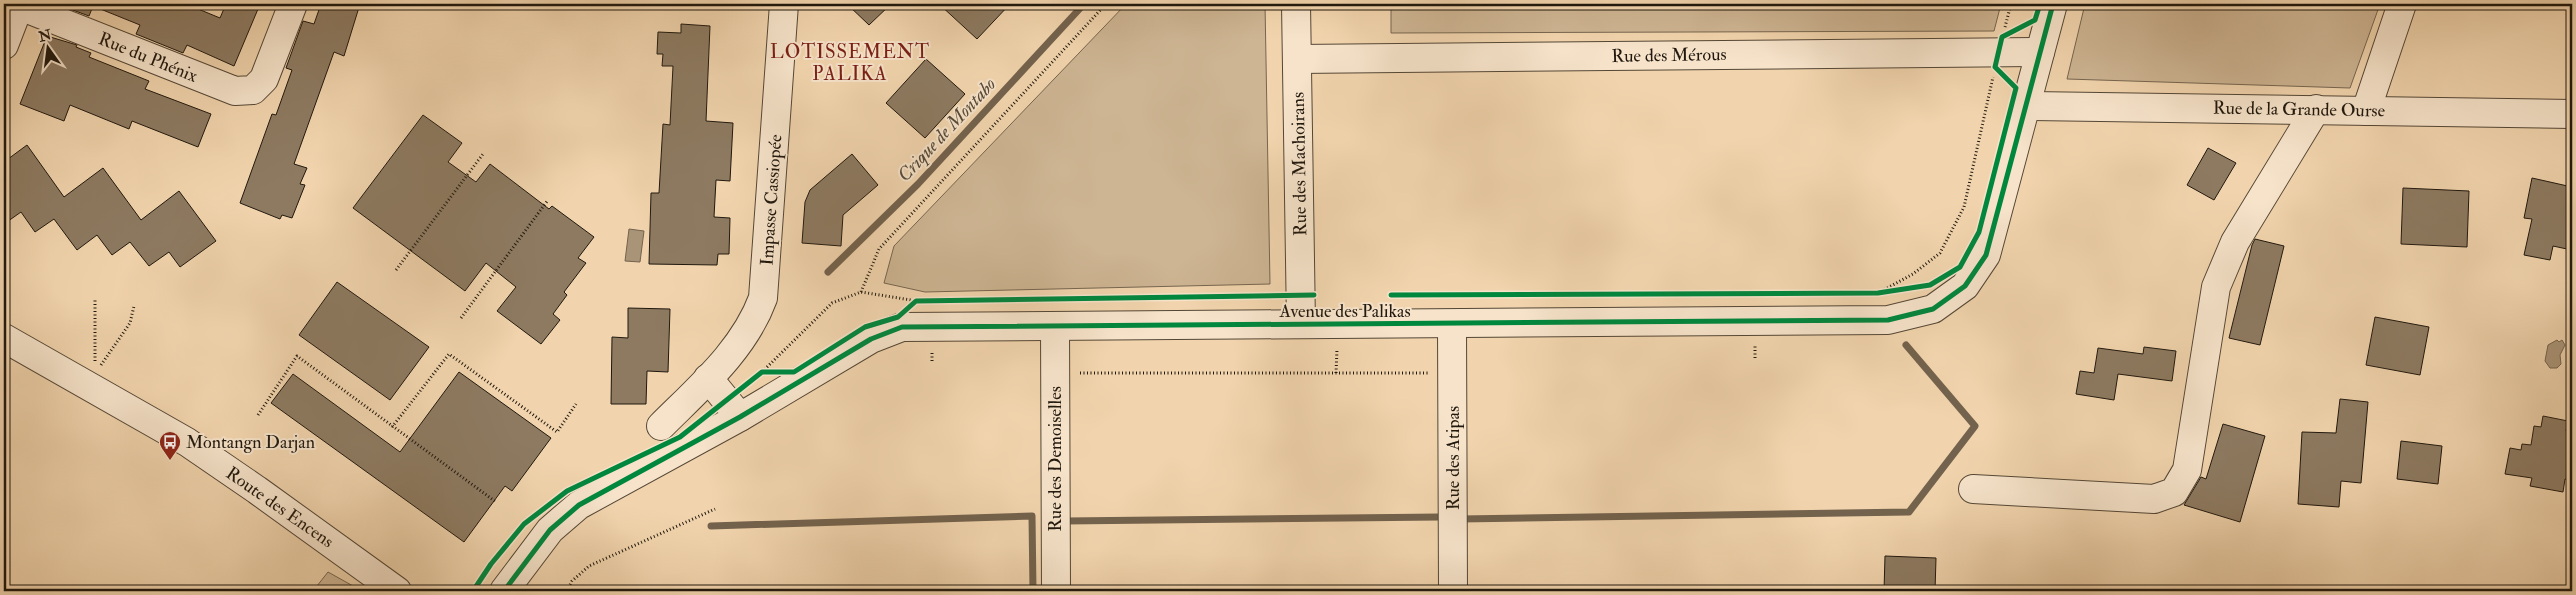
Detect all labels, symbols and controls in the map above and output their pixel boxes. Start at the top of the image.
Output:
north arrow [22,22,72,72]
text: N [36,26,54,46]
street label: Rue du Phénix [95,27,201,88]
district label: LOTISSEMENT PALIKA [770,40,930,86]
street label: Rue des Mérous [1611,43,1727,68]
water label: Crique de Montabo [892,72,1001,187]
street label: Rue des Machoirans [1287,92,1312,236]
street label: Rue de la Grande Ourse [2213,96,2386,123]
street label: Impasse Cassiopée [755,133,788,267]
street label: Avenue des Palikas [1278,300,1411,323]
street label: Rue des Demoiselles [1044,386,1067,532]
street label: Rue des Atipas [1442,406,1465,510]
bus stop icon: Montangn Darjan [158,430,182,461]
place label: Montangn Darjan [186,431,315,454]
street label: Route des Encens [221,462,338,553]

